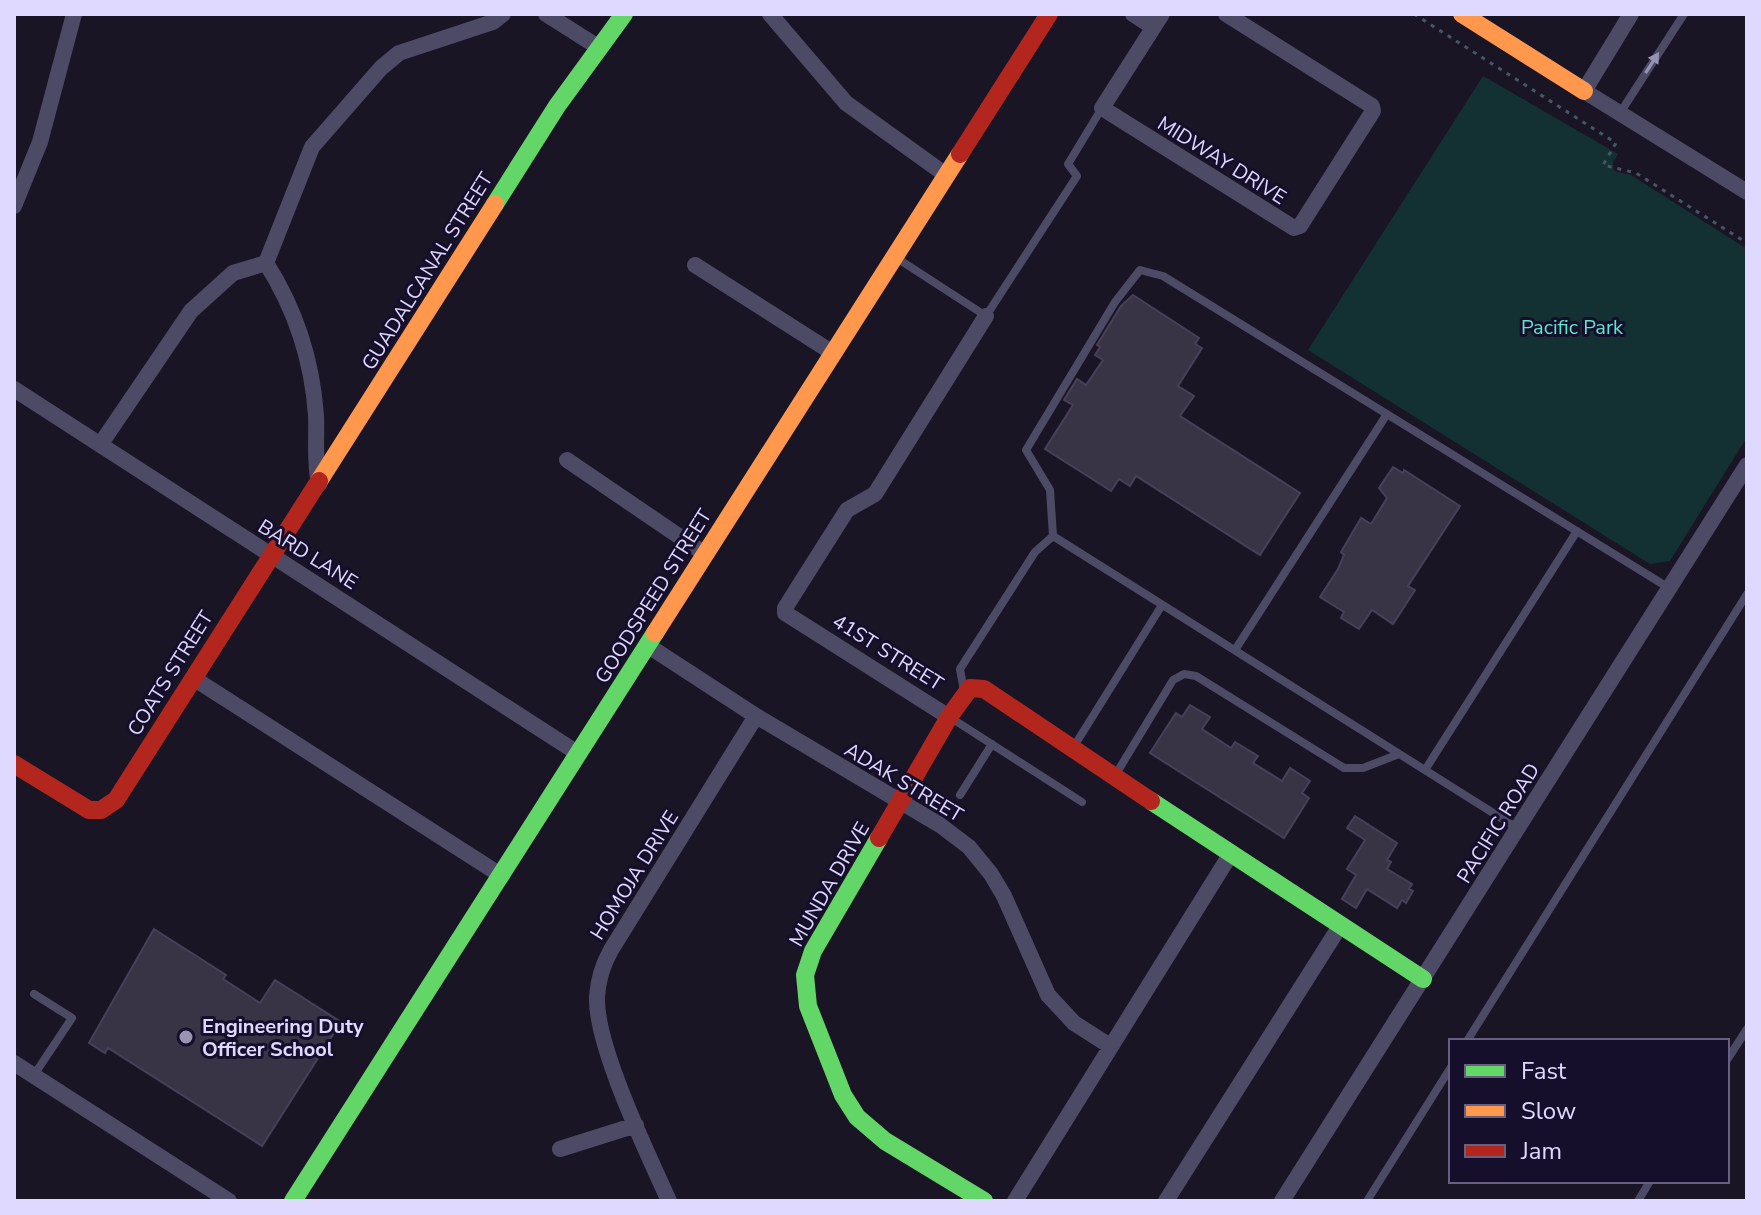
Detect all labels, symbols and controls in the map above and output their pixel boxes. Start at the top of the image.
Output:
one-way arrow [1644,53,1659,74]
street label: MIDWAY DRIVE [1152,110,1291,211]
street label: GUADALCANAL STREET [355,167,499,375]
park label: Pacific Park [1521,314,1624,341]
street label: GOODSPEED STREET [589,504,718,689]
street label: BARD LANE [253,513,363,596]
street label: COATS STREET [121,606,220,741]
street label: 41ST STREET [827,608,948,697]
street label: ADAK STREET [839,736,968,828]
street label: PACIFIC ROAD [1451,758,1546,888]
street label: HOMOJA DRIVE [584,806,685,945]
street label: MUNDA DRIVE [783,817,876,951]
place label: Engineering Duty Officer School [202,1013,364,1063]
marker: Engineering Duty Officer School [177,1028,195,1046]
legend [1449,1039,1729,1183]
text: Fast [1521,1055,1567,1087]
text: Slow [1521,1095,1576,1127]
text: Jam [1520,1135,1562,1167]

